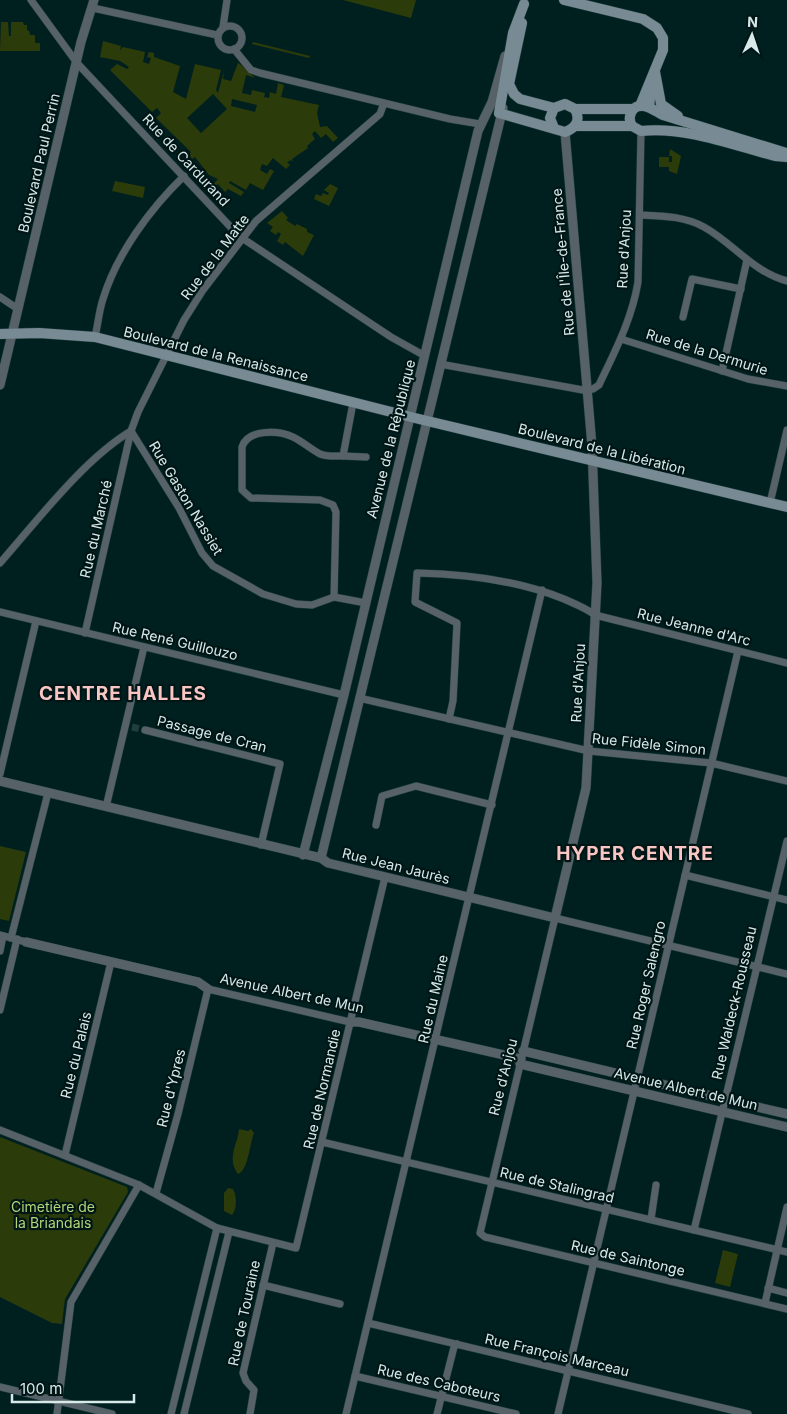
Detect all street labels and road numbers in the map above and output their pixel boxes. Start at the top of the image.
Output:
street label: Boulevard Paul Perrin [14,92,63,234]
street label: Rue de Cardurand [139,110,234,209]
street label: Rue de l'Île-de-France [548,188,577,337]
street label: Rue d'Anjou [613,209,634,289]
street label: Rue de la Matte [177,211,252,303]
street label: Boulevard de la Renaissance [122,322,310,385]
street label: Rue de la Dermurie [644,325,770,378]
street label: Avenue de la République [363,358,418,520]
street label: Boulevard de la Libération [517,419,688,478]
street label: Rue Gaston Nassiet [146,438,227,558]
street label: Rue du Marché [76,478,115,580]
street label: Rue Jeanne d'Arc [636,604,753,649]
street label: Rue René Guillouzo [111,618,239,663]
street label: Rue d'Anjou [567,643,588,723]
street label: Passage de Cran [156,712,269,755]
street label: Rue Fidèle Simon [591,729,707,758]
street label: Rue Jean Jaurès [340,844,452,887]
street label: Rue Roger Salengro [622,919,669,1051]
street label: Rue Waldeck-Rousseau [708,925,759,1081]
street label: Rue du Maine [414,953,451,1045]
street label: Avenue Albert de Mun [219,969,366,1016]
street label: Rue du Palais [56,1010,95,1100]
street label: Rue de Normandie [299,1027,344,1151]
street label: Rue d'Anjou [485,1036,520,1117]
street label: Rue d'Ypres [153,1047,188,1129]
street label: Avenue Albert de Mun [613,1064,760,1113]
street label: Rue de Stalingrad [498,1163,616,1206]
street label: Rue de Saintonge [569,1236,687,1279]
street label: Rue de Touraine [224,1258,263,1367]
street label: Rue François Marceau [483,1330,631,1379]
street label: Rue des Caboteurs [376,1360,502,1405]

